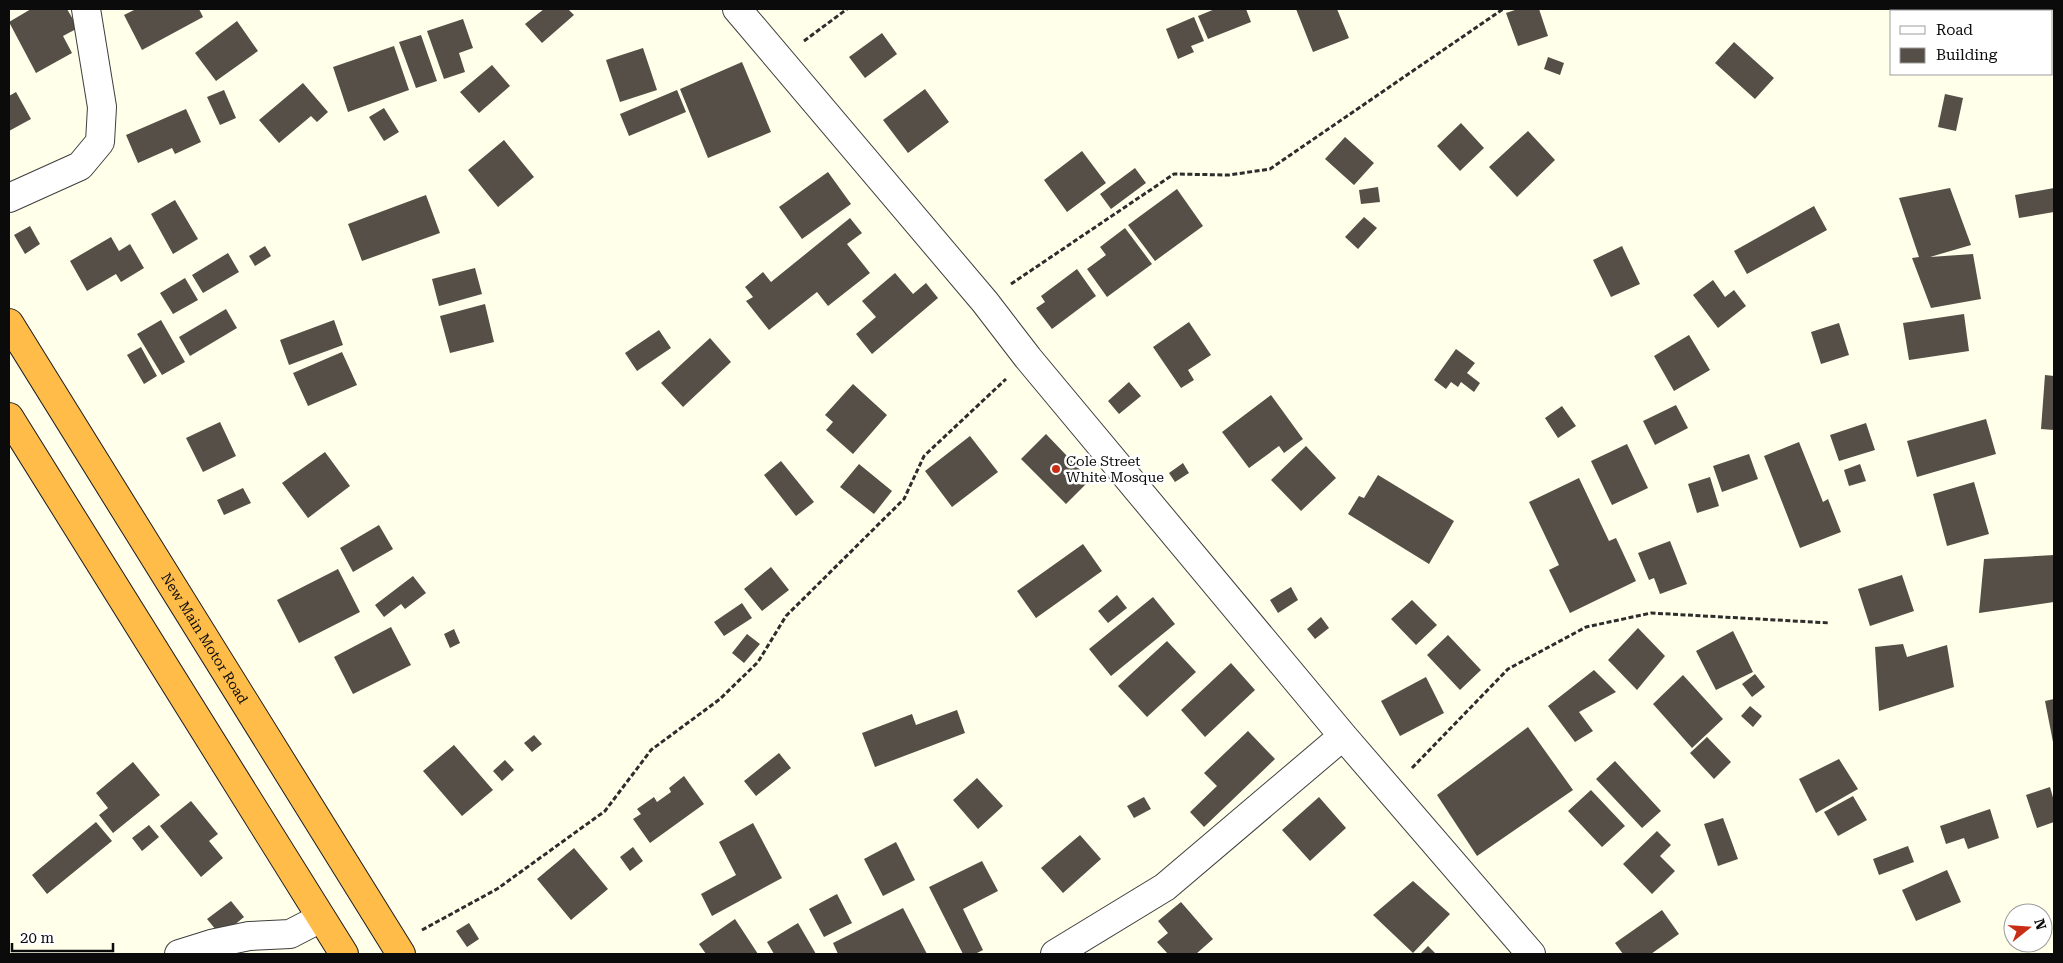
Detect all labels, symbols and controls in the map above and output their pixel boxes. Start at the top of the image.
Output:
legend [1890,10,2053,75]
text: Road [1936,21,1973,39]
text: Building [1936,46,1998,64]
place label: Cole Street White Mosque [1066,453,1164,485]
marker: Cole Street White Mosque [1050,463,1062,475]
street label: New Main Motor Road [158,570,251,706]
north arrow [2003,903,2053,953]
text: N [2031,917,2050,932]
scale bar [12,920,114,952]
text: 20 m [20,929,55,947]

